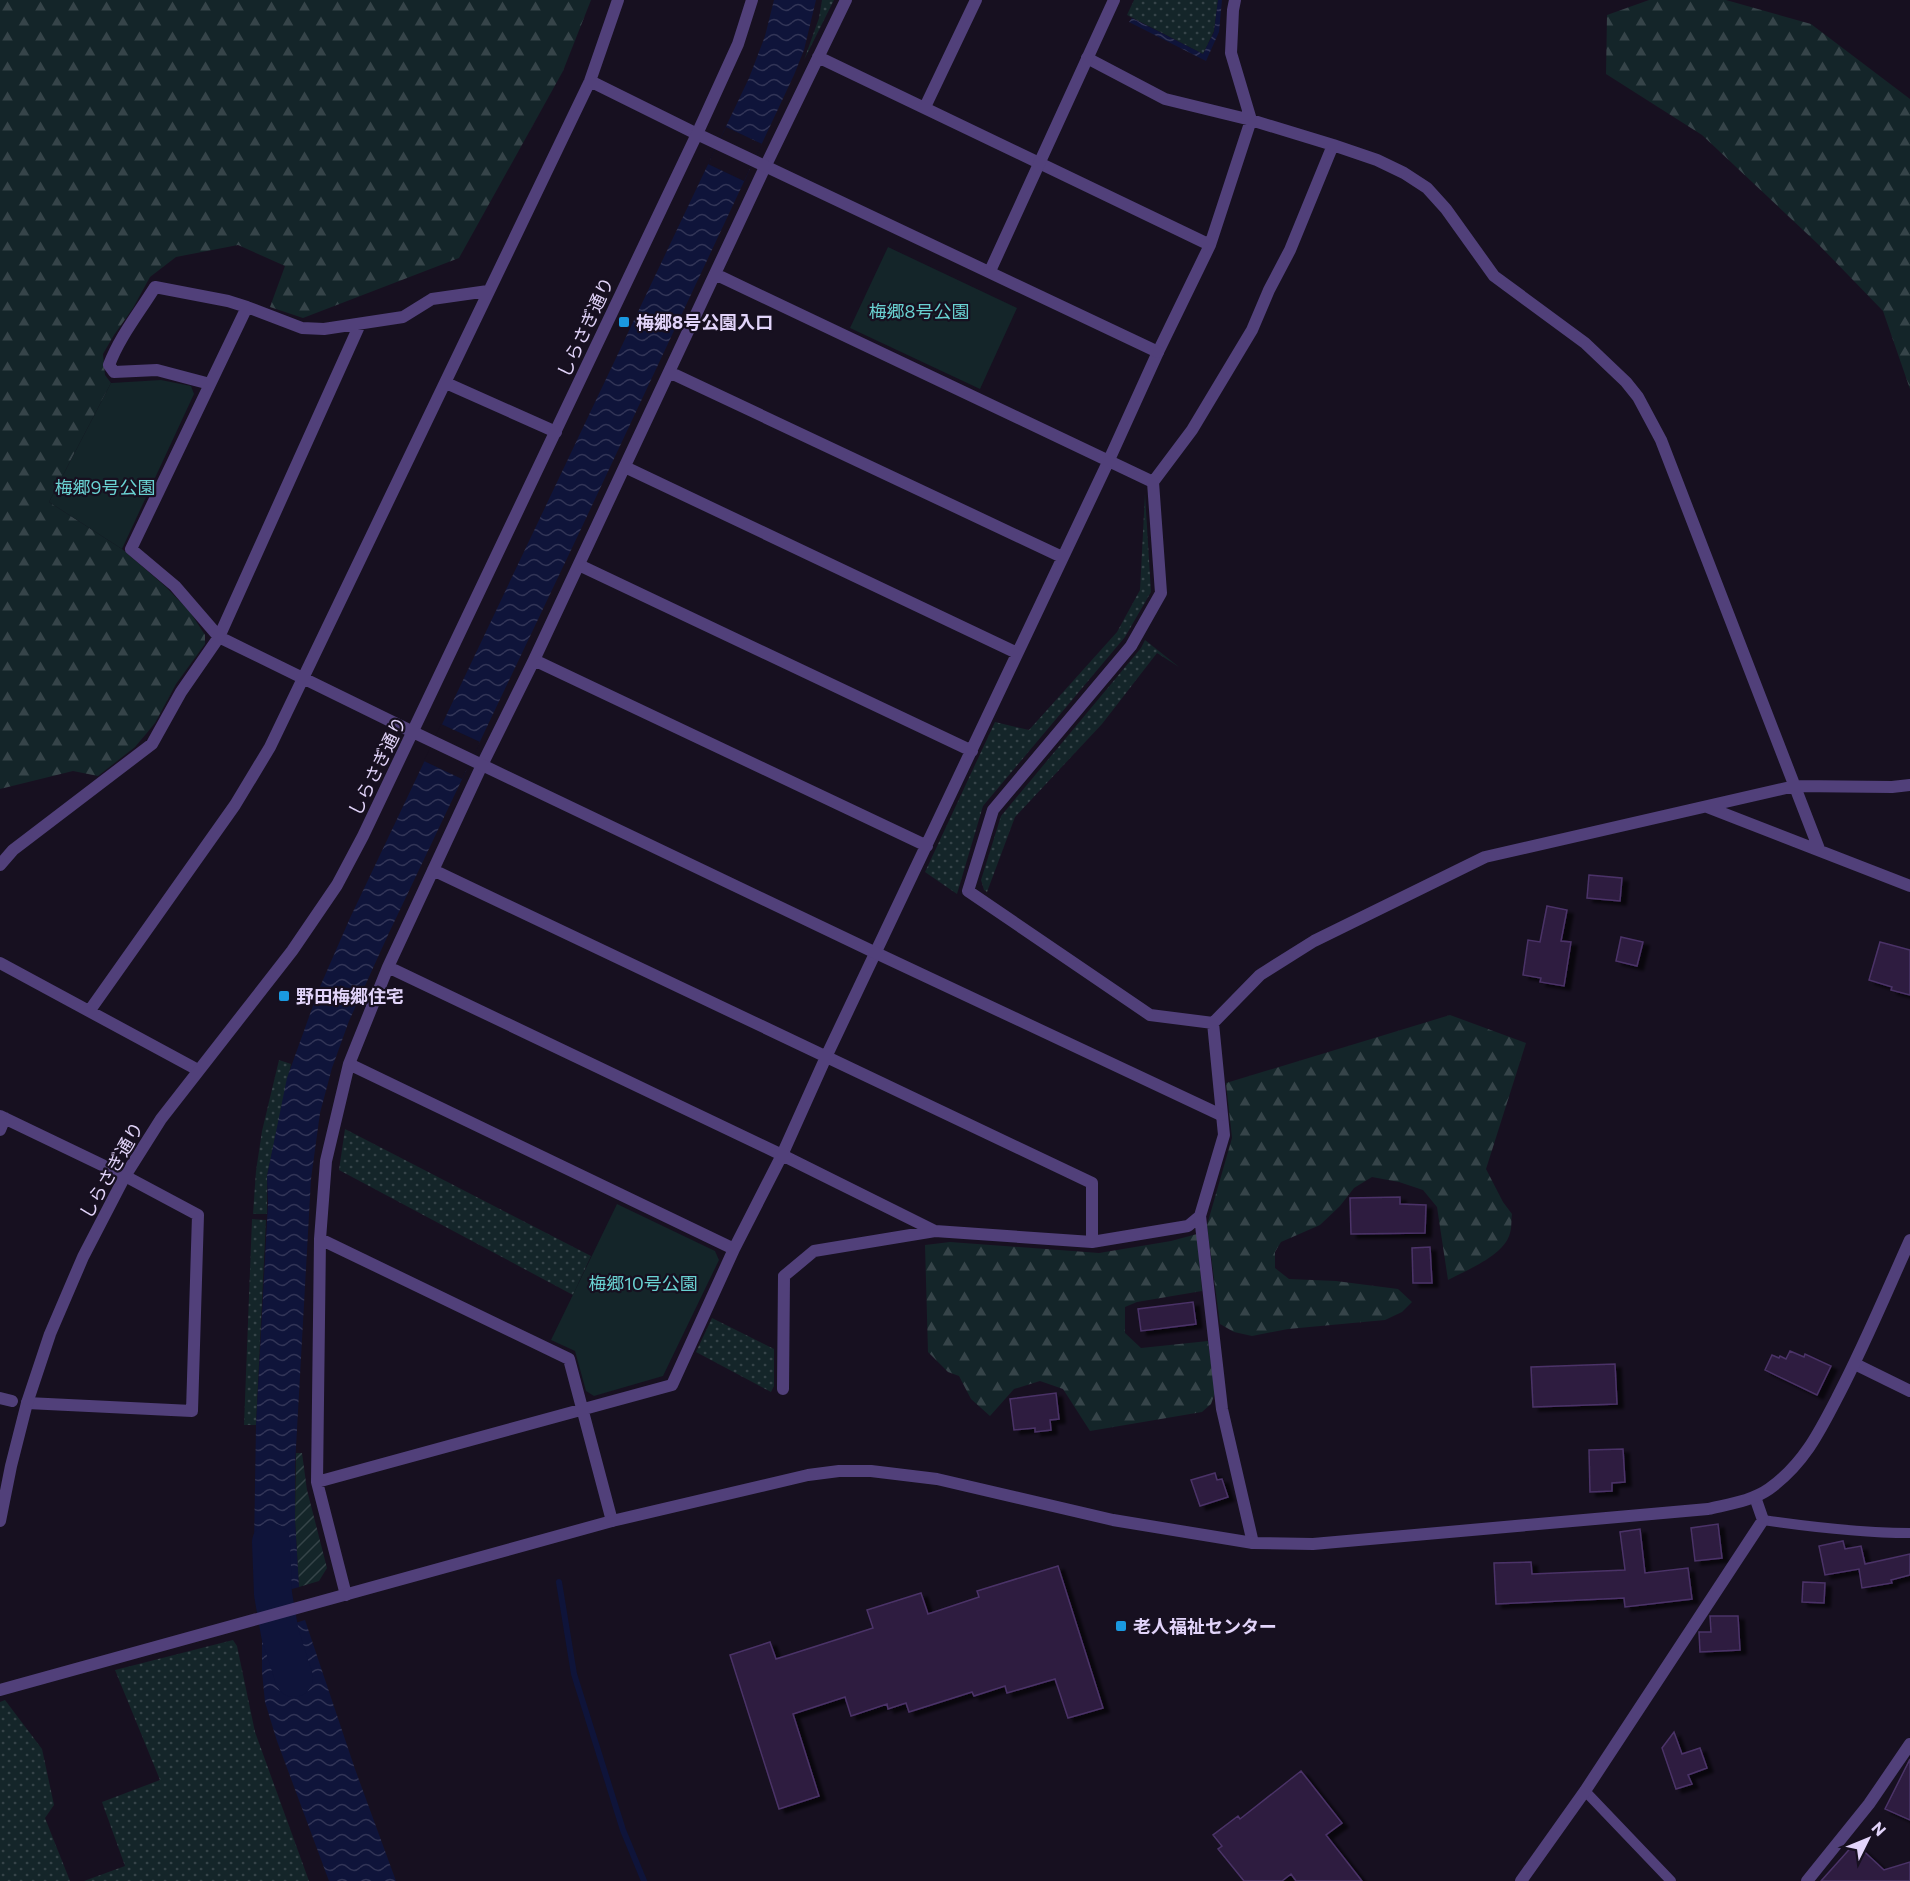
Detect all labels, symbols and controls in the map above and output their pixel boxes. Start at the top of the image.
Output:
street label: しらさぎ通り [552,273,618,381]
park label: 梅郷8号公園 [869,300,969,322]
place label: 梅郷8号公園入口 [636,311,773,333]
marker: 梅郷8号公園入口 [617,315,631,329]
park label: 梅郷9号公園 [55,476,155,498]
street label: しらさぎ通り [343,713,411,819]
place label: 野田梅郷住宅 [296,985,404,1007]
marker: 野田梅郷住宅 [277,989,291,1003]
street label: しらさぎ通り [74,1118,148,1222]
park label: 梅郷10号公園 [588,1272,698,1294]
place label: 老人福祉センター [1133,1615,1277,1637]
marker: 老人福祉センター [1114,1619,1128,1633]
north arrow [1838,1809,1898,1869]
text: N [1868,1818,1890,1839]

